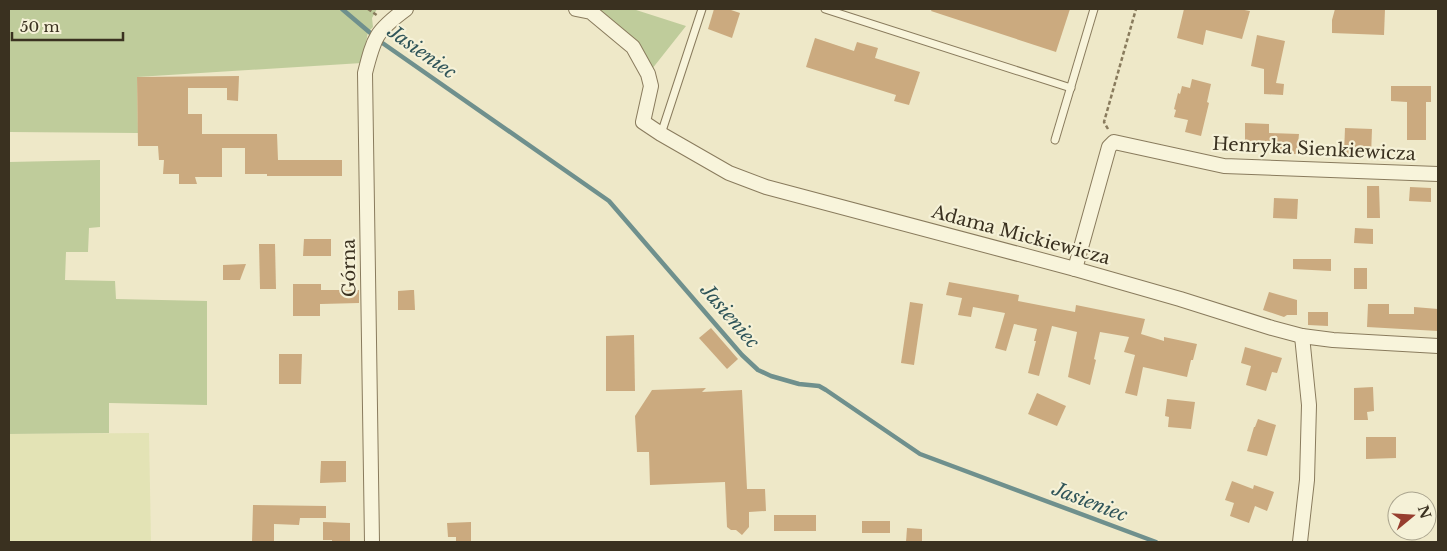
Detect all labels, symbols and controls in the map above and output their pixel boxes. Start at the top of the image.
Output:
scale bar [12,10,124,42]
text: 50 m [20,17,60,36]
water label: Jasieniec [383,20,461,84]
street label: Henryka Sienkiewicza [1212,133,1416,165]
street label: Adama Mickiewicza [928,200,1113,269]
street label: Górna [337,239,361,297]
water label: Jasieniec [695,278,765,354]
water label: Jasieniec [1048,477,1131,527]
north arrow [1387,491,1437,541]
text: N [1414,503,1435,521]

